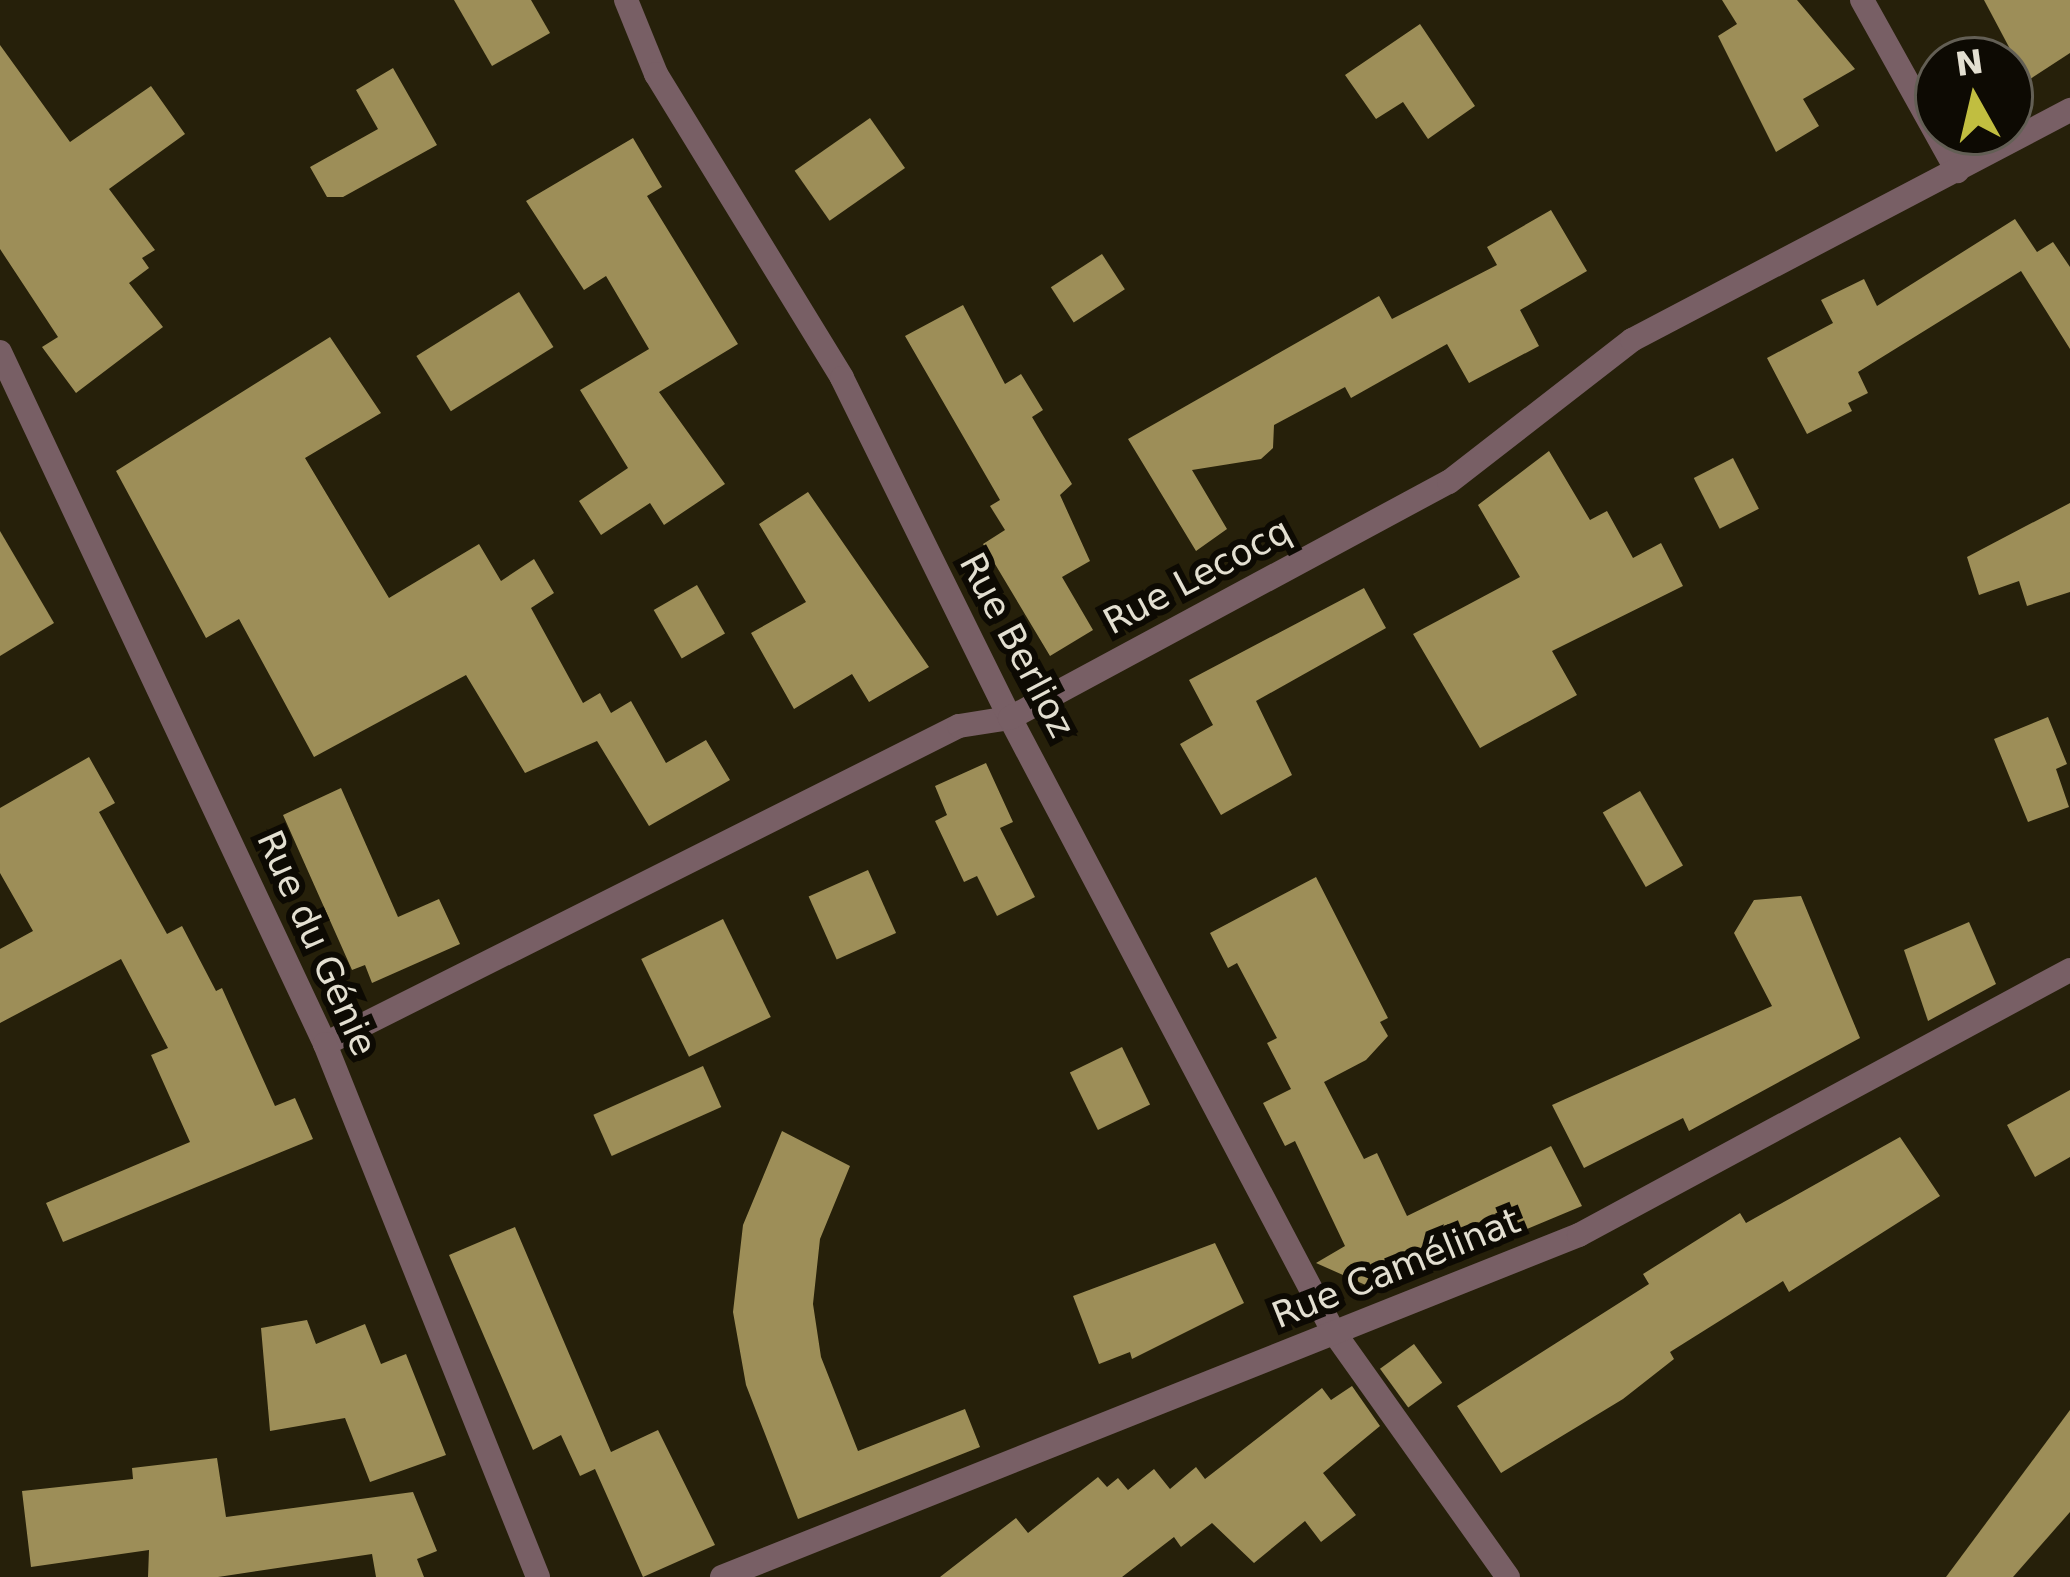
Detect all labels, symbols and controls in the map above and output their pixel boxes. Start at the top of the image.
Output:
north arrow [1914,36,2034,156]
text: N [1953,42,1986,84]
street label: Rue Lecocq [1096,509,1298,643]
street label: Rue Berlioz [950,546,1084,744]
street label: Rue du Génie [248,824,386,1062]
street label: Rue Camélinat [1266,1199,1526,1337]

